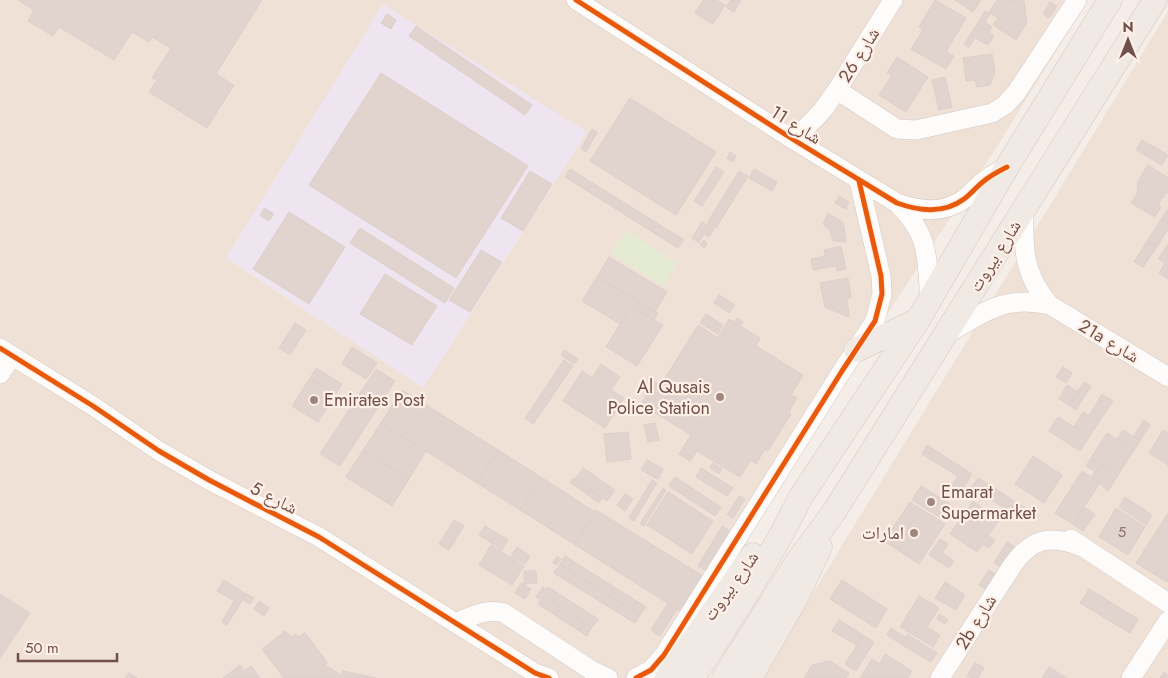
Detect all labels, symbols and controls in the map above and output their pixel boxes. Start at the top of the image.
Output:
north arrow [1103,15,1153,65]
text: N [1122,17,1134,37]
street label: شارع 26 [832,23,886,87]
street label: شارع 11 [765,99,827,151]
street label: شارع بيروت [963,215,1027,297]
street label: 21a شارع [1074,313,1144,369]
place label: Al Qusais Police Station [608,374,710,421]
place label: Emirates Post [324,387,425,413]
marker: Al Qusais Police Station [714,391,726,403]
marker: Emirates Post [308,394,320,406]
street label: شارع 5 [246,475,302,521]
place label: Emarat Supermarket [941,479,1037,526]
marker: Emarat Supermarket [925,496,937,508]
place label: امارات [862,520,904,546]
house number: 5 [1118,521,1126,543]
marker: امارات [908,527,920,539]
street label: شارع بيروت [697,546,765,626]
street label: 2b شارع [949,590,1003,654]
scale bar [18,630,116,662]
text: 50 m [25,637,59,659]

